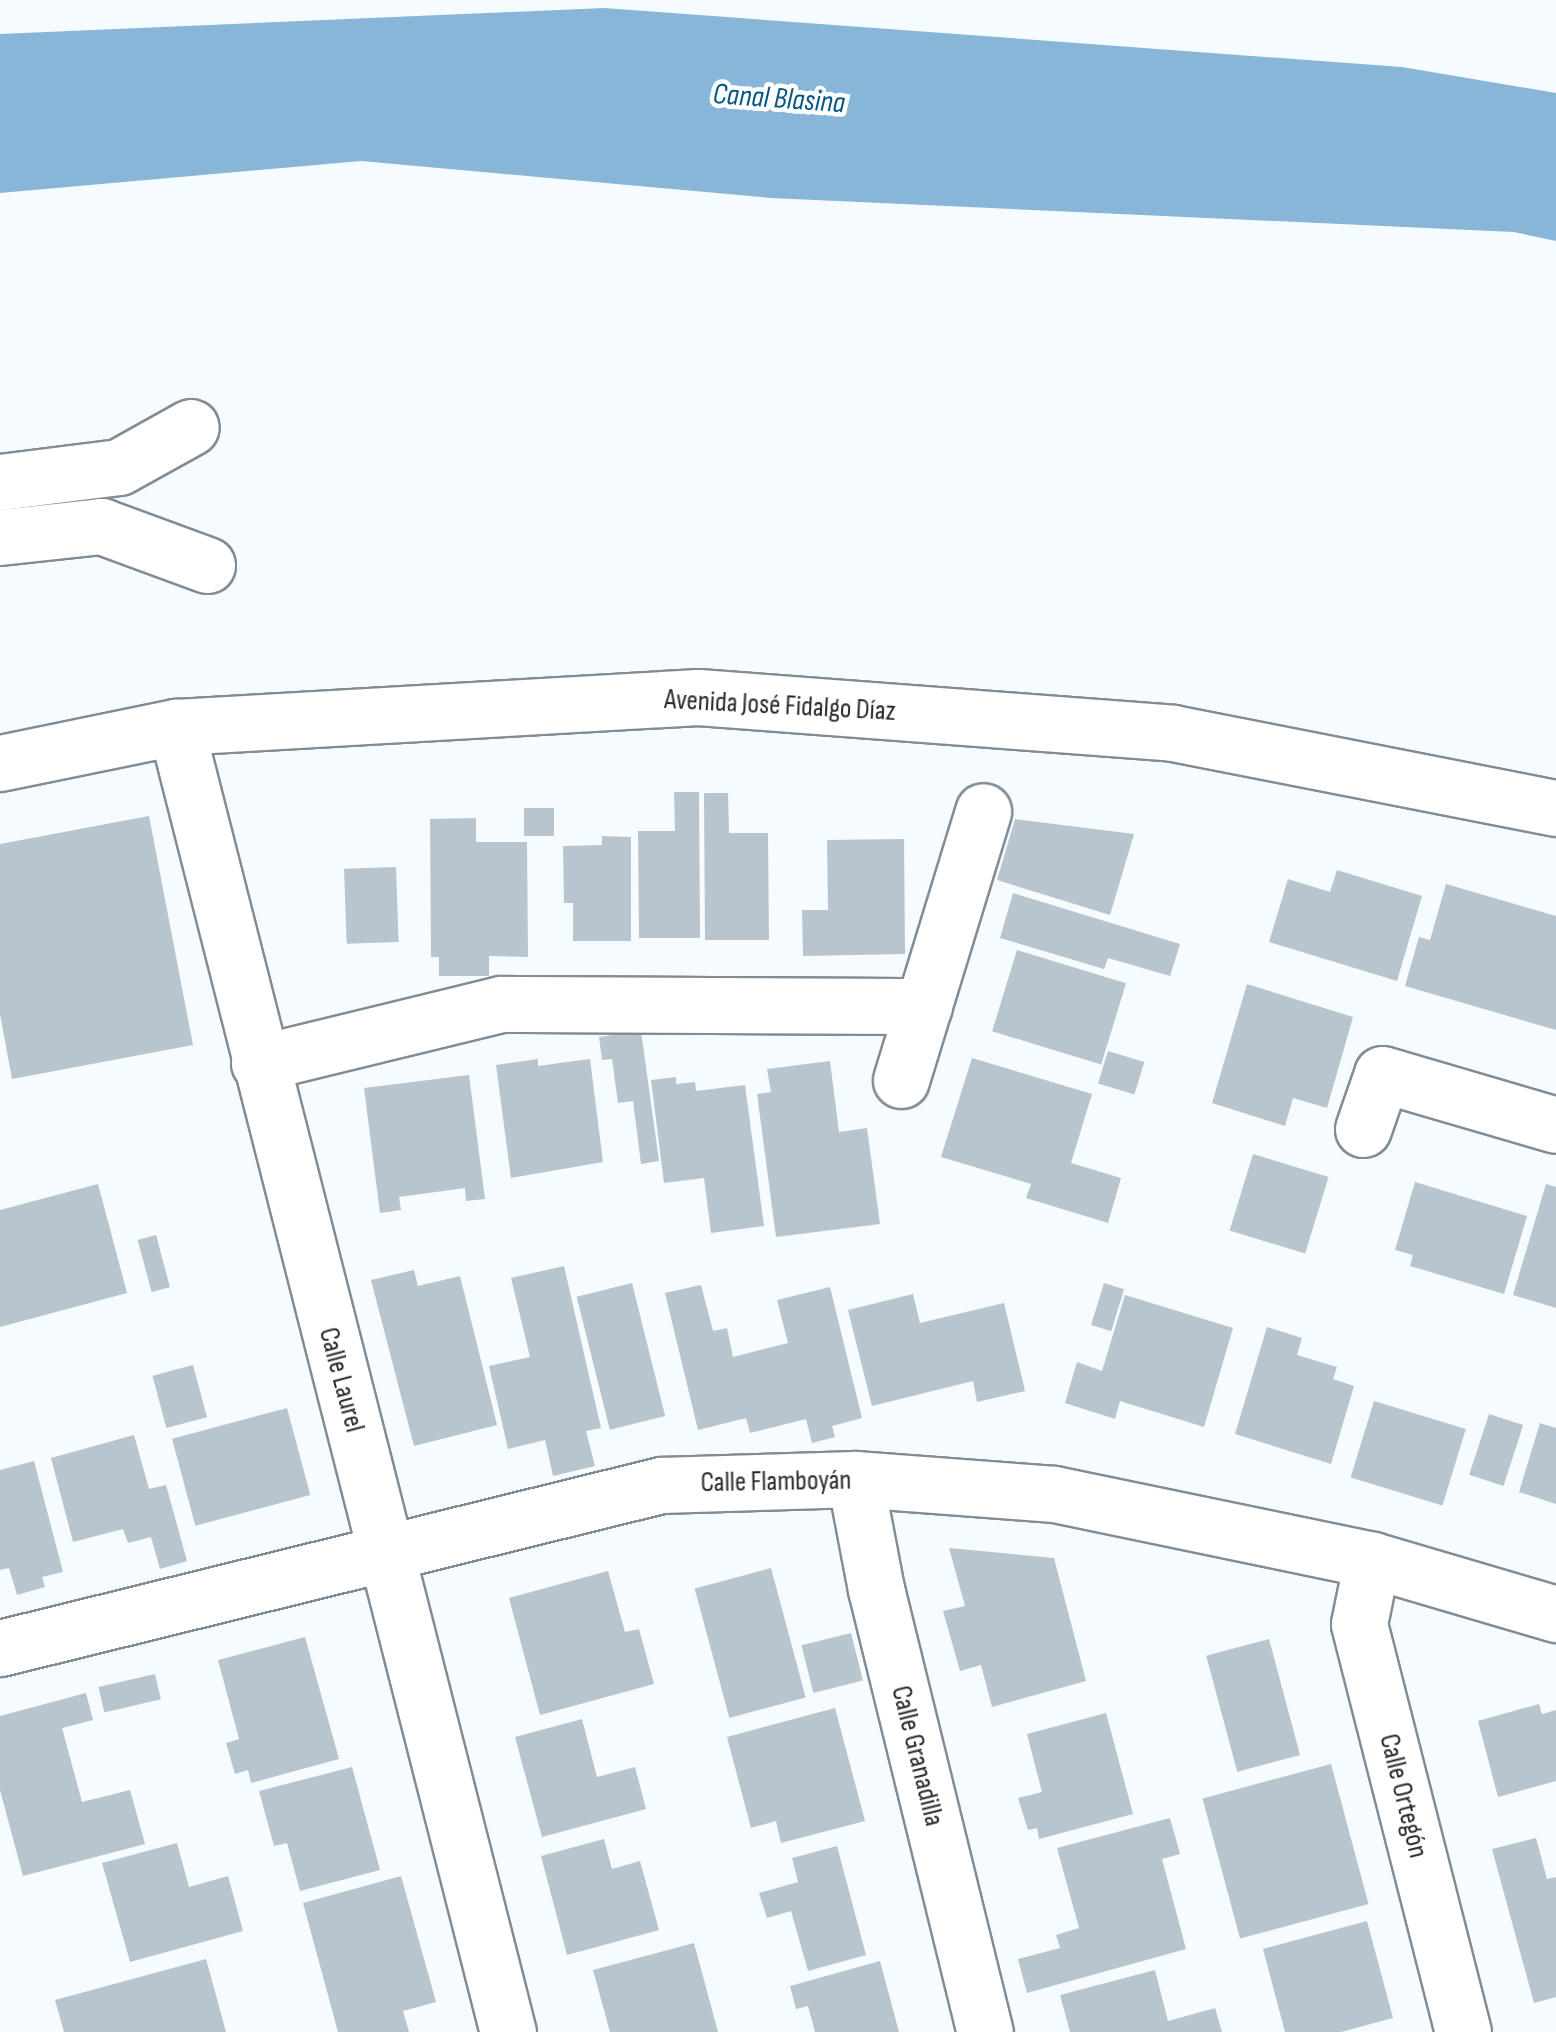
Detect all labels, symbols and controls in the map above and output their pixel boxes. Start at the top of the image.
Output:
water label: Canal Blasina [712,76,846,122]
street label: Avenida José Fidalgo Díaz [663,683,897,729]
street label: Calle Laurel [311,1324,371,1436]
street label: Calle Flamboyán [700,1464,852,1500]
street label: Calle Granadilla [883,1682,951,1830]
street label: Calle Ortegón [1371,1731,1435,1861]

